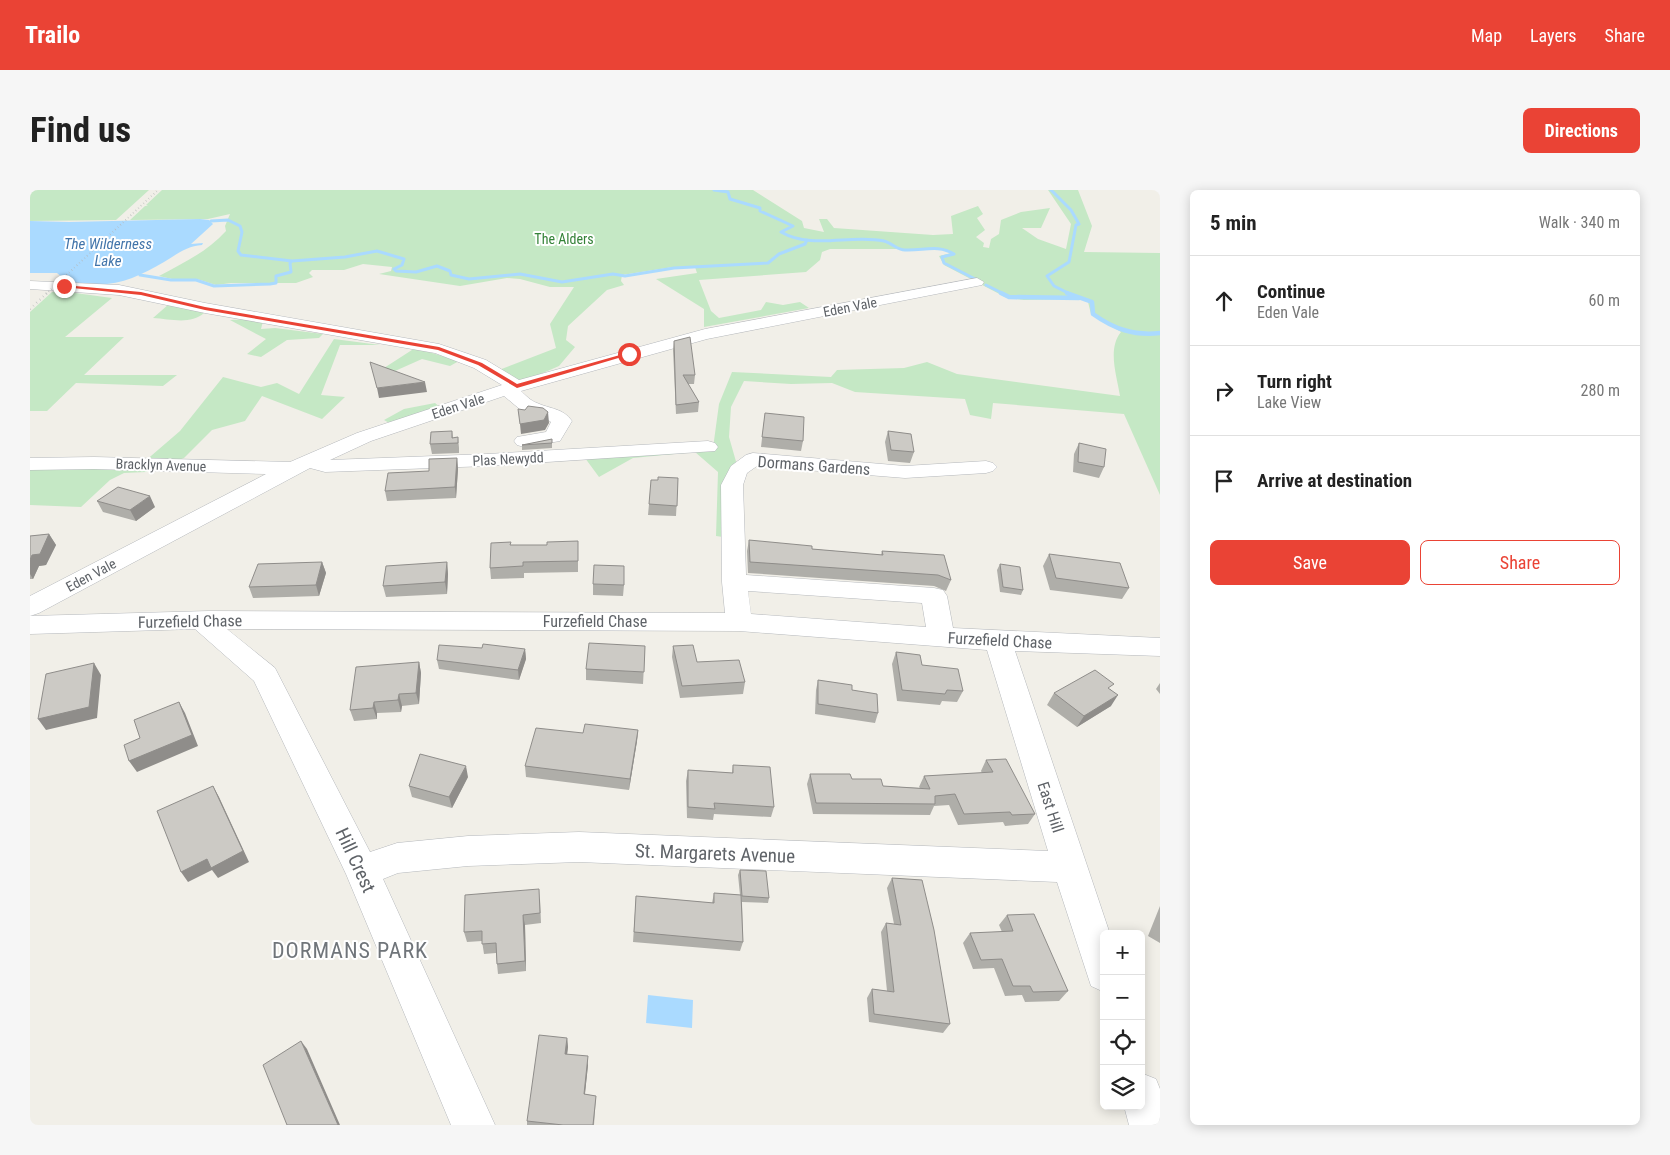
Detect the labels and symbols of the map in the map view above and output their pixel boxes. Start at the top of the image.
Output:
park label: The Alders [534,231,594,247]
water label: The Wilderness Lake [64,235,152,270]
route end [53,275,76,298]
street label: Eden Vale [822,294,879,320]
route start [618,343,641,366]
street label: Eden Vale [430,390,487,422]
street label: Plas Newydd [472,449,544,469]
street label: Dormans Gardens [757,452,871,479]
street label: Bracklyn Avenue [116,455,207,475]
street label: Eden Vale [63,555,119,595]
street label: Furzefield Chase [138,611,242,632]
street label: Furzefield Chase [543,612,647,631]
street label: Furzefield Chase [947,628,1053,653]
street label: East Hill [1033,779,1068,835]
street label: Hill Crest [331,824,381,896]
street label: St. Margarets Avenue [635,839,796,868]
district label: DORMANS PARK [272,938,428,963]

